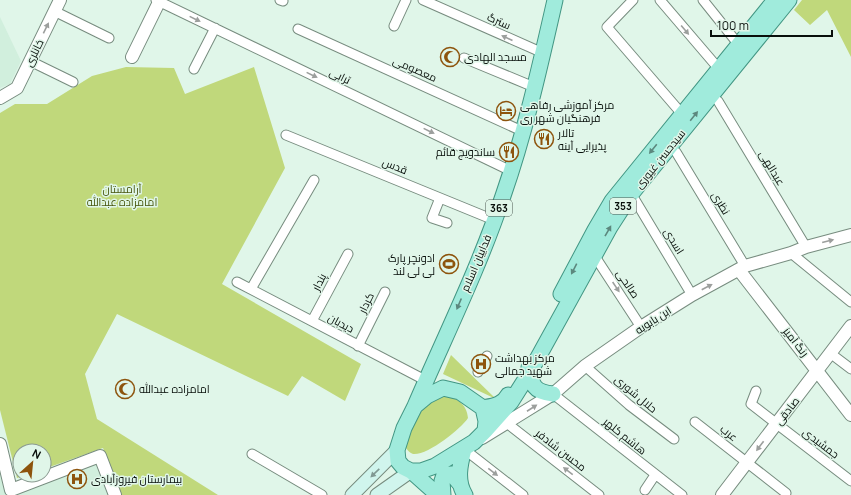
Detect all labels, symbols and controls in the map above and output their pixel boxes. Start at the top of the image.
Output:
street label: سترگ [485,9,513,32]
scale bar [711,12,832,38]
one-way arrow [189,15,200,22]
text: 100 m [717,17,749,34]
one-way arrow [43,22,49,34]
one-way arrow [681,24,690,35]
one-way arrow [501,34,513,40]
street label: خانلری [20,37,47,69]
mosque icon: مسجد الهادی [439,46,461,68]
place label: مسجد الهادی [464,49,527,64]
street label: معصومی [391,52,440,85]
street label: ترابی [327,64,353,87]
one-way arrow [306,72,317,78]
place label: مرکز آموزشی رفاهی فرهنگیان شهر ری [520,97,614,125]
hotel icon: مرکز آموزشی رفاهی فرهنگیان شهر ری [495,100,517,122]
one-way arrow [689,111,698,122]
place label: تالار پذیرایی آینه [557,125,606,153]
street label: سیدحسن غیوری [631,126,688,192]
one-way arrow [423,128,434,134]
restaurant icon: تالار پذیرایی آینه [533,128,555,150]
restaurant icon: ساندویچ قائم [498,141,520,163]
place label: ساندویچ قائم [436,144,495,160]
one-way arrow [649,144,657,155]
street label: عبدالهی [756,147,789,188]
street label: قدس [380,154,410,177]
park label: آرامستان امامزاده عبدالله [87,181,157,209]
street label: نظری [709,188,734,217]
road number: 353 [610,198,636,214]
road number: 363 [486,200,512,216]
street label: اسدی [661,225,688,257]
one-way arrow [604,226,611,237]
street label: فداییان اسلام [457,232,495,294]
one-way arrow [822,238,834,244]
place label: ادونچر پارک لی لی لند [388,250,435,278]
sports icon: ادونچر پارک لی لی لند [438,253,460,275]
one-way arrow [571,263,577,275]
street label: صالحی [613,266,643,301]
street label: پندار [307,270,329,294]
one-way arrow [612,282,620,292]
one-way arrow [701,283,713,290]
street label: کردار [354,290,377,317]
one-way arrow [456,298,462,309]
street label: ابن بابویه [632,302,674,337]
street label: دیدبان [326,309,357,336]
street label: رنگ آمیز [780,323,813,360]
place label: مرکز بهداشت شهید جمالی [495,350,555,378]
hospital icon: مرکز بهداشت شهید جمالی [470,353,492,375]
street label: حلال شوری [612,371,661,416]
mosque icon: امامزاده عبدالله [114,378,136,400]
place label: امامزاده عبدالله [139,381,210,396]
street label: صادقی [771,394,802,428]
one-way arrow [526,404,537,412]
street label: هاشم کلهر [599,413,650,458]
street label: عرب [717,421,741,444]
street label: محسن شادفر [532,424,590,474]
street label: جمشیدی [800,424,843,461]
one-way arrow [755,441,764,452]
north arrow [12,443,52,483]
text: N [30,445,44,462]
one-way arrow [563,467,574,476]
hospital icon: بیمارستان فیروزآبادی [66,468,88,490]
one-way arrow [370,468,380,478]
one-way arrow [488,468,499,476]
place label: بیمارستان فیروزآبادی [91,471,182,486]

